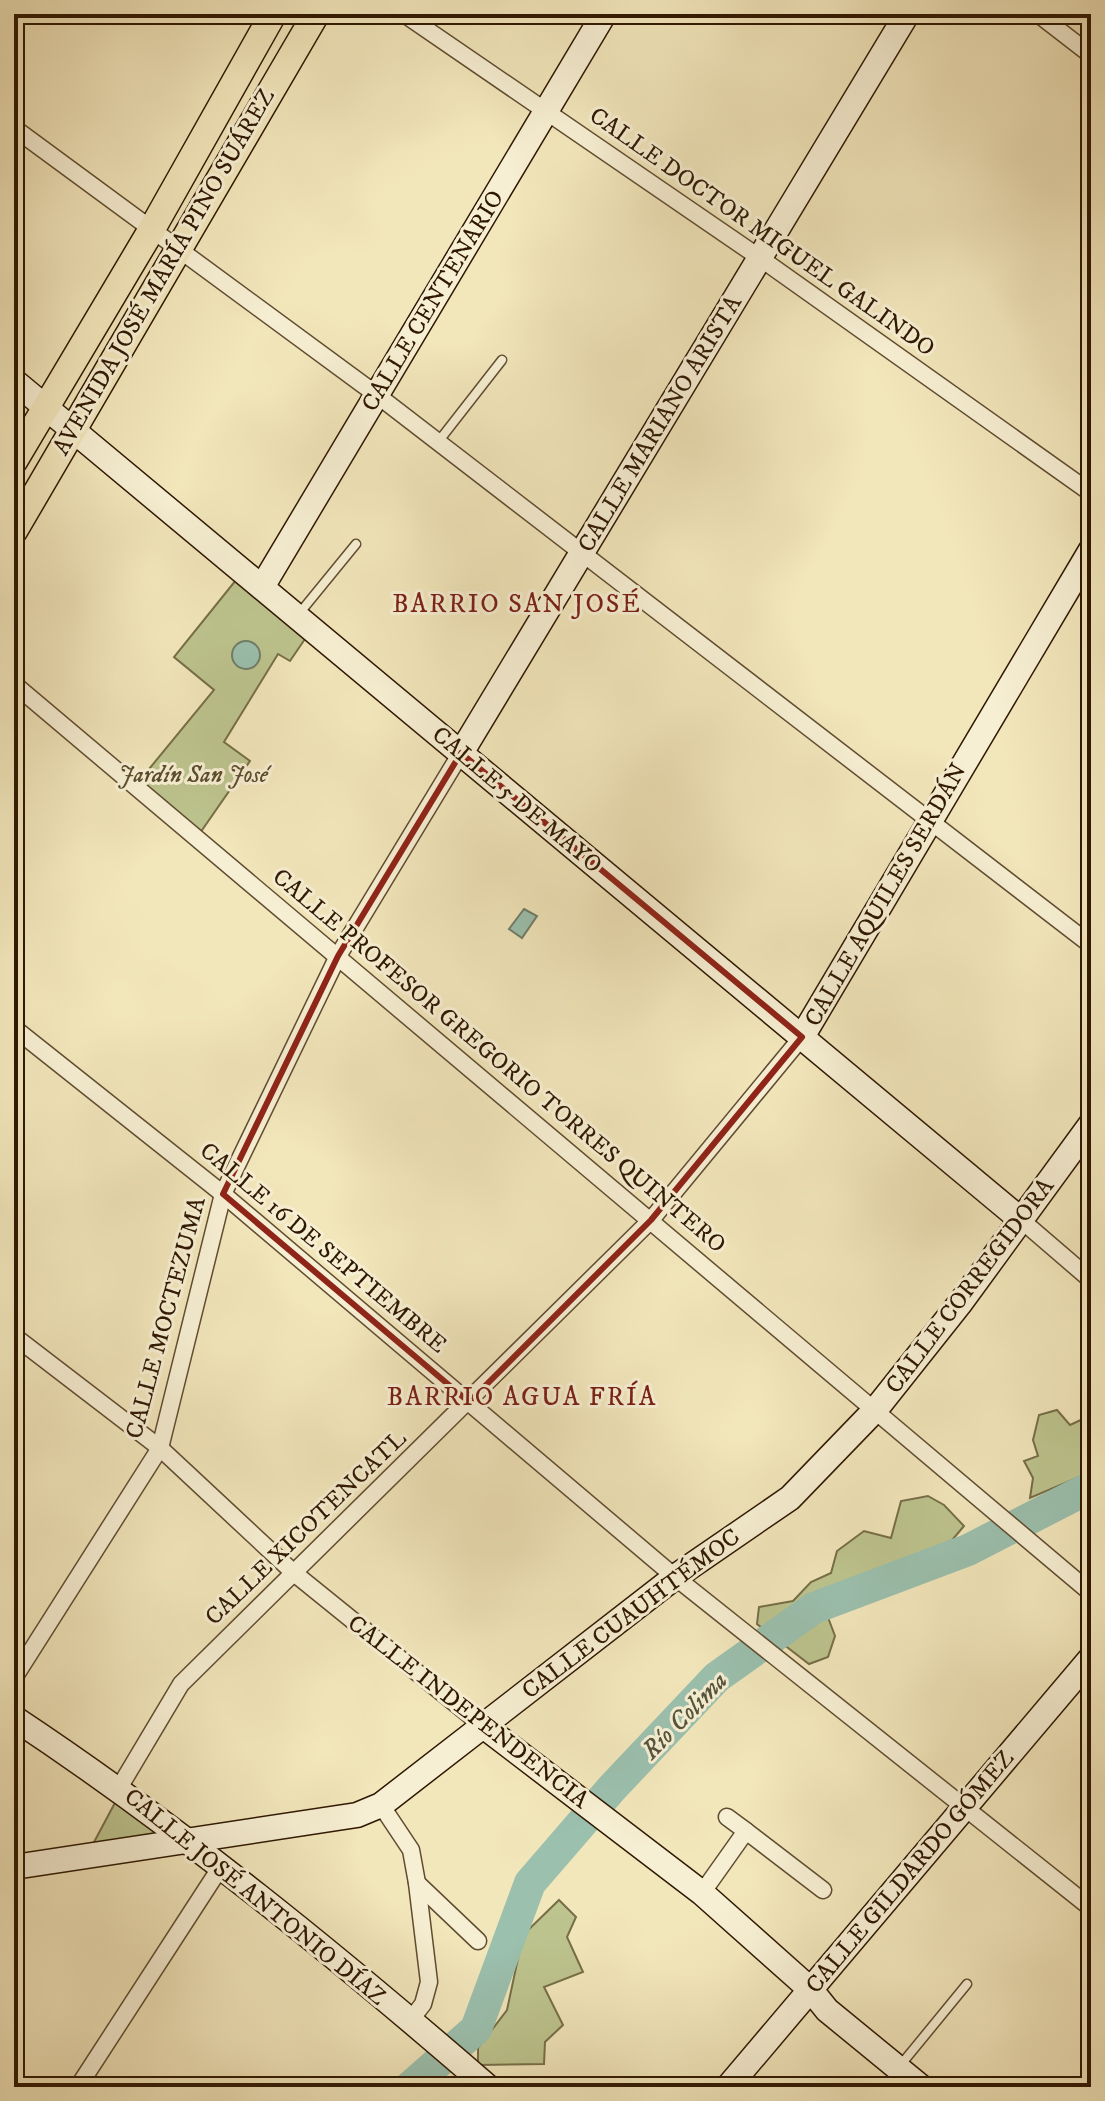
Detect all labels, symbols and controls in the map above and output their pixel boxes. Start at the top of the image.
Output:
street label: AVENIDA JOSÉ MARÍA PINO SUÁREZ [45,83,282,461]
street label: CALLE DOCTOR MIGUEL GALINDO [583,101,941,363]
street label: CALLE CENTENARIO [355,185,511,417]
street label: CALLE MARIANO ARISTA [571,289,749,558]
district label: BARRIO SAN JOSÉ [392,588,642,621]
street label: CALLE 5 DE MAYO [426,720,608,880]
street label: CALLE AQUILES SERDÁN [797,757,974,1032]
park label: Jardín San José [118,760,272,790]
street label: CALLE PROFESOR GREGORIO TORRES QUINTERO [266,862,732,1260]
street label: CALLE 16 DE SEPTIEMBRE [193,1136,453,1360]
street label: CALLE CORREGIDORA [879,1172,1061,1400]
street label: CALLE MOCTEZUMA [119,1193,213,1442]
district label: BARRIO AGUA FRÍA [387,1380,657,1414]
street label: CALLE XICOTENCATL [199,1424,413,1632]
street label: CALLE CUAUHTÉMOC [516,1522,746,1706]
street label: CALLE INDEPENDENCIA [341,1608,595,1816]
water label: Río Colima [634,1665,735,1768]
street label: CALLE GILDARDO GÓMEZ [799,1743,1021,2000]
street label: CALLE JOSÉ ANTONIO DÍAZ [118,1781,393,2012]

